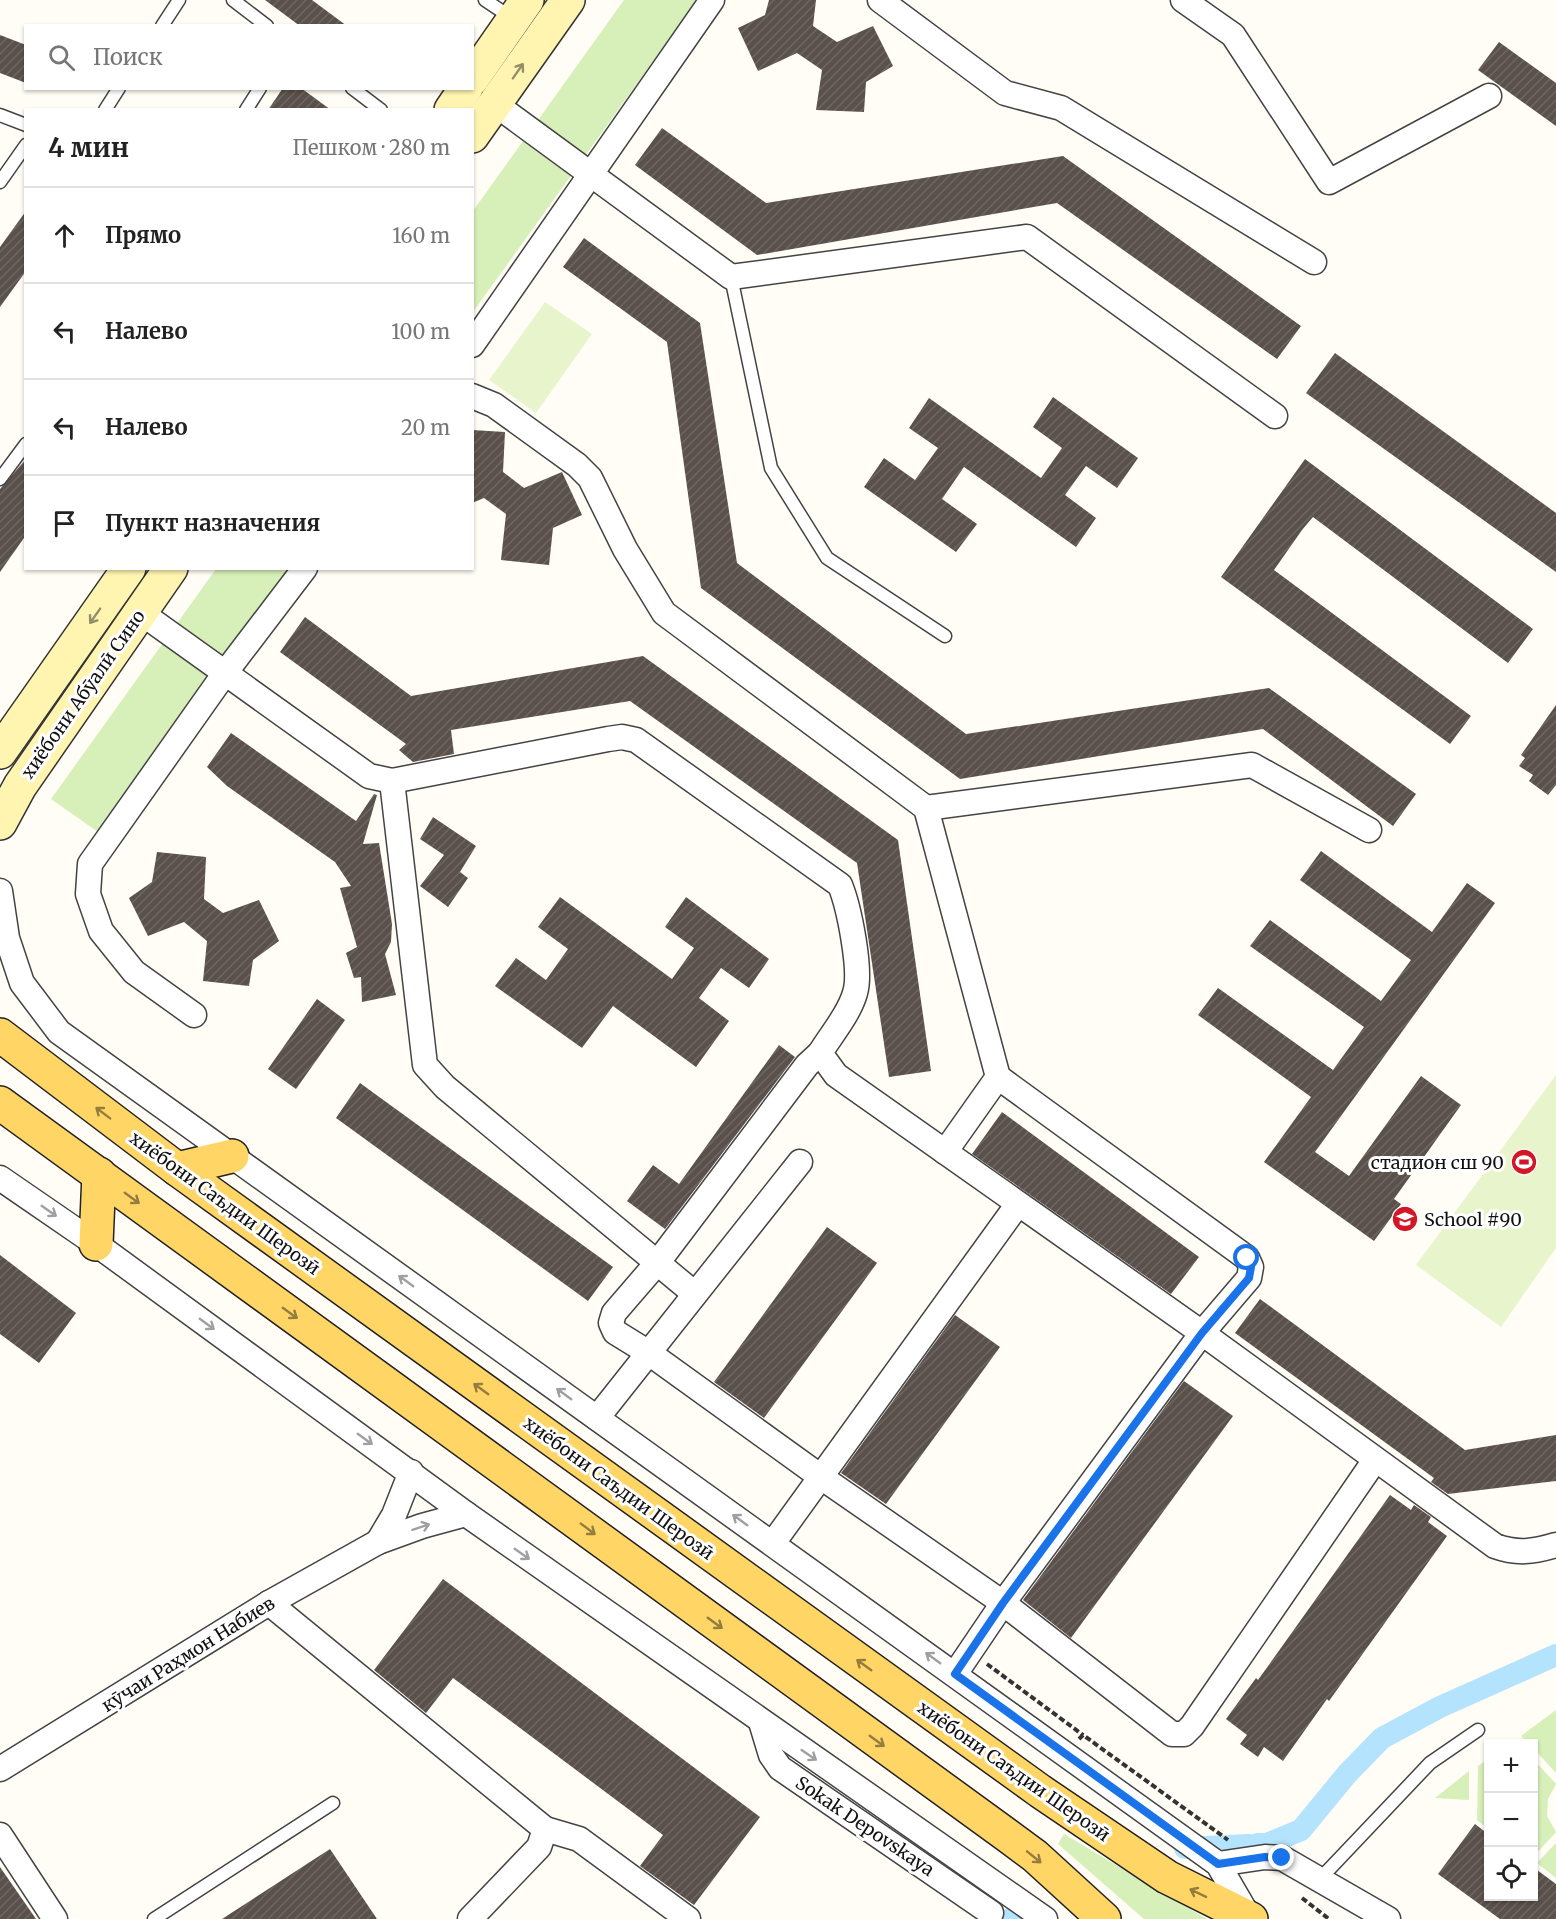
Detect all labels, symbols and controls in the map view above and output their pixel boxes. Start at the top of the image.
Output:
search box [24,24,474,90]
icon: search [45,41,78,74]
text: Поиск [93,43,163,71]
one-way arrow [512,63,524,80]
text: 4 мин [48,131,129,164]
text: Пешком · 280 m [292,135,450,160]
icon: ahead [48,219,81,252]
text: Прямо [105,221,181,249]
text: 160 m [392,223,450,248]
icon: left [48,315,81,348]
text: Налево [105,317,188,345]
text: 100 m [391,319,450,344]
icon: left [48,411,81,444]
text: Налево [105,413,188,441]
text: 20 m [401,415,450,440]
icon: arrive [48,507,81,540]
text: Пункт назначения [105,509,320,537]
street label: хиёбони Абӯалӣ Сино [16,605,150,783]
one-way arrow [89,608,101,624]
one-way arrow [95,1107,111,1119]
street label: хиёбони Саъдии Шерозӣ [125,1126,325,1280]
sports icon: стадион сш 90 [1509,1147,1539,1177]
place label: стадион сш 90 [1371,1151,1504,1174]
one-way arrow [124,1192,140,1205]
school or university icon: School #90 [1390,1204,1420,1234]
one-way arrow [40,1205,56,1217]
place label: School #90 [1424,1208,1522,1231]
route start [1233,1244,1259,1270]
one-way arrow [398,1275,414,1287]
one-way arrow [282,1307,298,1319]
one-way arrow [199,1318,215,1331]
one-way arrow [474,1382,490,1395]
one-way arrow [557,1388,573,1400]
street label: хиёбони Саъдии Шерозӣ [519,1411,719,1565]
one-way arrow [357,1433,373,1445]
one-way arrow [733,1514,749,1526]
one-way arrow [411,1520,430,1531]
one-way arrow [580,1523,596,1536]
one-way arrow [514,1548,530,1560]
street label: кӯчаи Раҳмон Набиев [97,1591,279,1717]
one-way arrow [707,1617,723,1629]
one-way arrow [925,1652,941,1664]
one-way arrow [857,1659,873,1671]
street label: хиёбони Саъдии Шерозӣ [913,1696,1115,1846]
one-way arrow [869,1735,885,1747]
map controls [1484,1739,1538,1901]
button: + [1484,1739,1538,1793]
one-way arrow [801,1749,817,1761]
street label: Sokak Depovskaya [791,1771,939,1881]
button: − [1484,1793,1538,1847]
route end [1268,1844,1294,1870]
button: locate [1484,1847,1538,1901]
one-way arrow [1026,1850,1042,1863]
one-way arrow [1190,1887,1208,1898]

